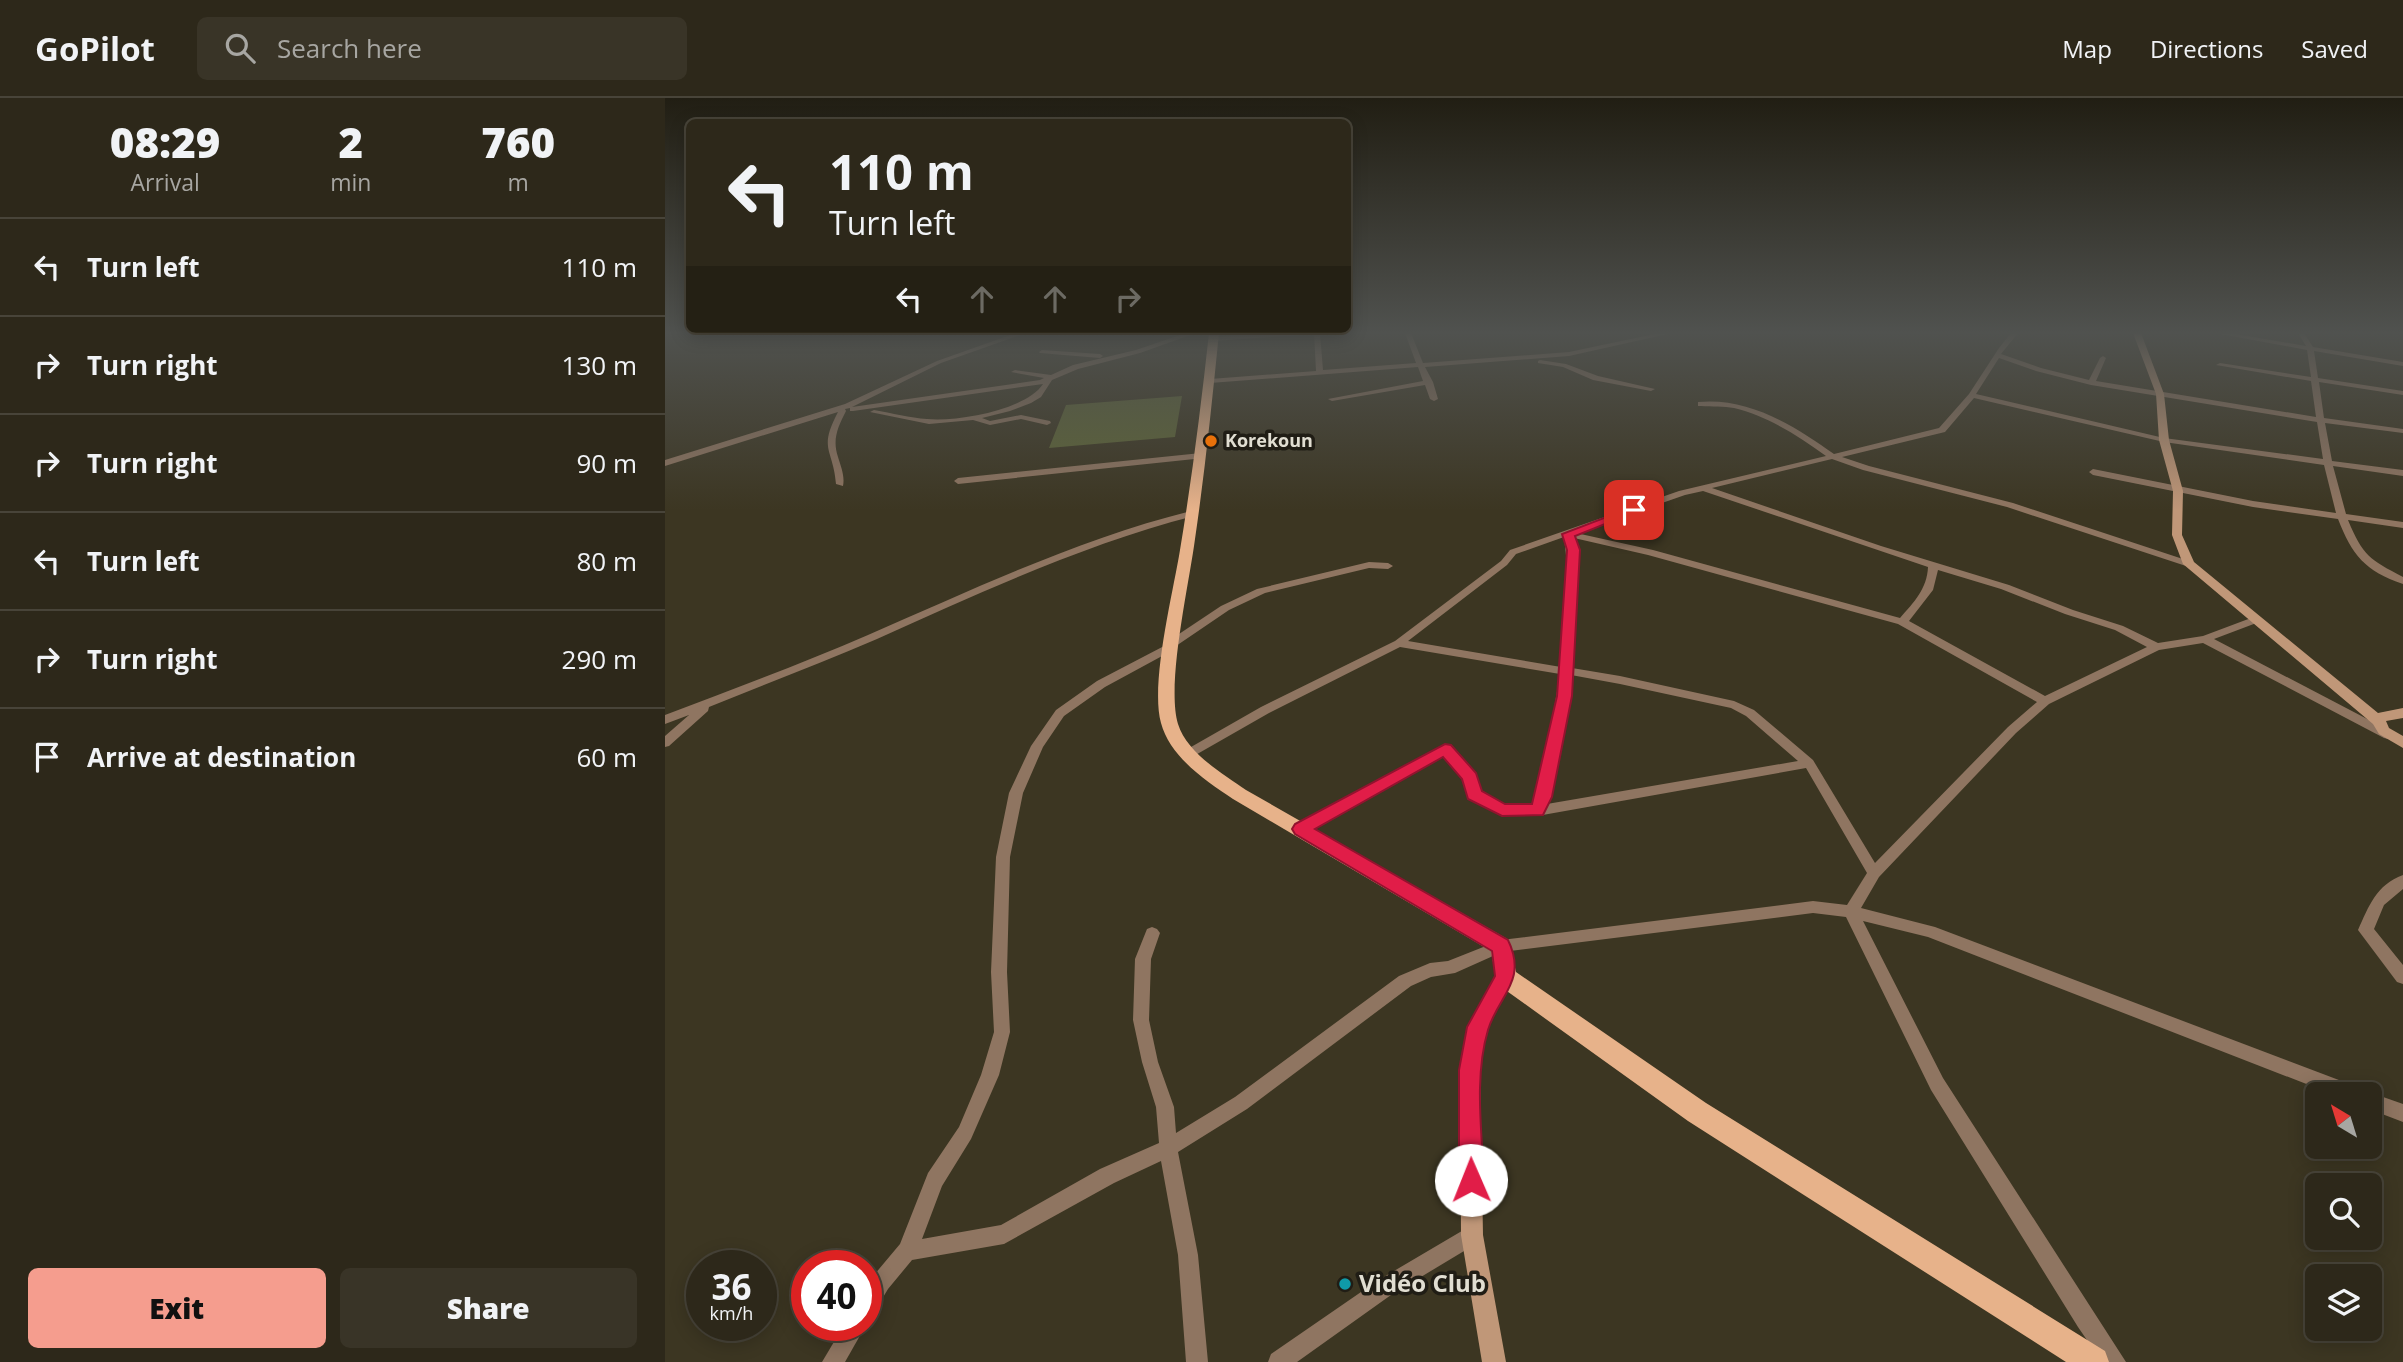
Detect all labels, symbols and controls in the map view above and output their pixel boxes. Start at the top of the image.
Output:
search box [197,17,687,80]
text: GoPilot [35,26,155,71]
icon: search [221,29,259,67]
text: Search here [277,30,422,66]
text: Map [2062,32,2112,65]
text: Directions [2150,32,2263,65]
text: Saved [2301,32,2368,65]
text: 08:29 [110,113,220,170]
text: 2 [339,113,363,170]
text: 760 [481,113,555,170]
text: 110 m [829,138,974,204]
icon: left [714,147,805,238]
text: Arrival [131,166,200,198]
text: min [330,166,371,198]
text: m [508,166,529,198]
text: Turn left [829,201,955,244]
icon: left [28,248,66,286]
text: Turn left [87,249,199,285]
text: 110 m [562,249,637,285]
icon: left [890,280,928,318]
icon: ahead [963,280,1001,318]
icon: ahead [1036,280,1074,318]
icon: right [1109,280,1147,318]
icon: right [28,346,66,384]
text: Turn right [87,347,218,383]
text: 130 m [562,347,637,383]
place label: Korekoun [1225,428,1313,452]
marker: Korekoun [1203,433,1219,449]
icon: right [28,444,66,482]
text: Turn right [87,445,218,481]
text: 90 m [576,445,637,481]
pin [1604,480,1664,540]
icon: arrive [1615,491,1653,529]
icon: left [28,542,66,580]
text: Turn left [87,543,199,579]
text: 80 m [576,543,637,579]
icon: right [28,640,66,678]
text: Turn right [87,641,218,677]
text: 290 m [562,641,637,677]
icon: arrive [28,738,66,776]
text: Arrive at destination [87,739,356,775]
text: 60 m [576,739,637,775]
north arrow [2305,1082,2382,1158]
map controls [2305,1082,2382,1341]
position arrow [1434,1143,1508,1217]
button: search [2305,1173,2382,1250]
speed limit sign: 40 [791,1250,882,1341]
text: 36 [711,1263,752,1310]
button: layers [2305,1264,2382,1341]
place label: Vidéo Club [1359,1266,1486,1299]
button: Exit [28,1268,326,1348]
button: Share [340,1268,637,1348]
marker: Vidéo Club [1337,1276,1353,1292]
text: km/h [710,1301,753,1325]

